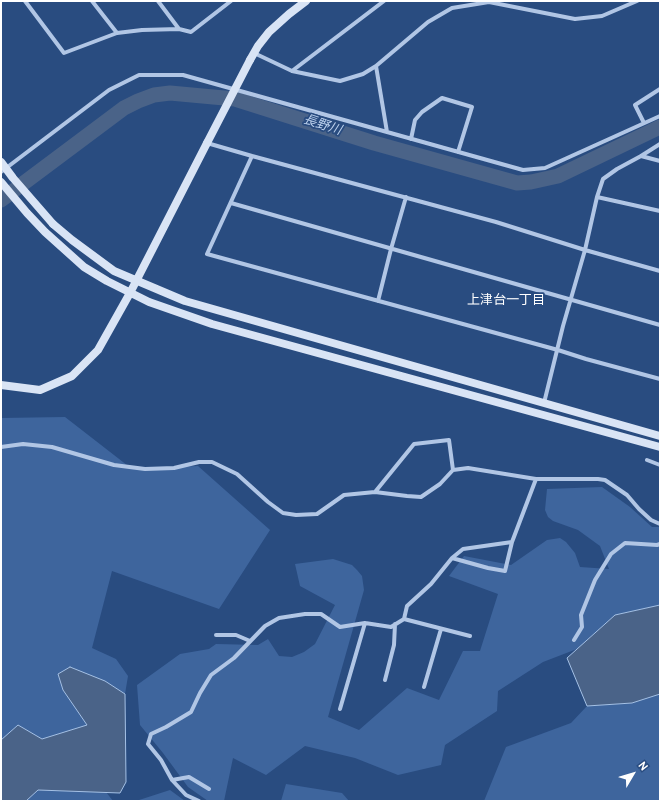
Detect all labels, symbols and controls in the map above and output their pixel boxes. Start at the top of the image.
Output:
water label: 長野川 [301,113,343,139]
district label: 上津台一丁目 [467,293,545,309]
north arrow [613,754,653,794]
text: N [635,759,650,774]

